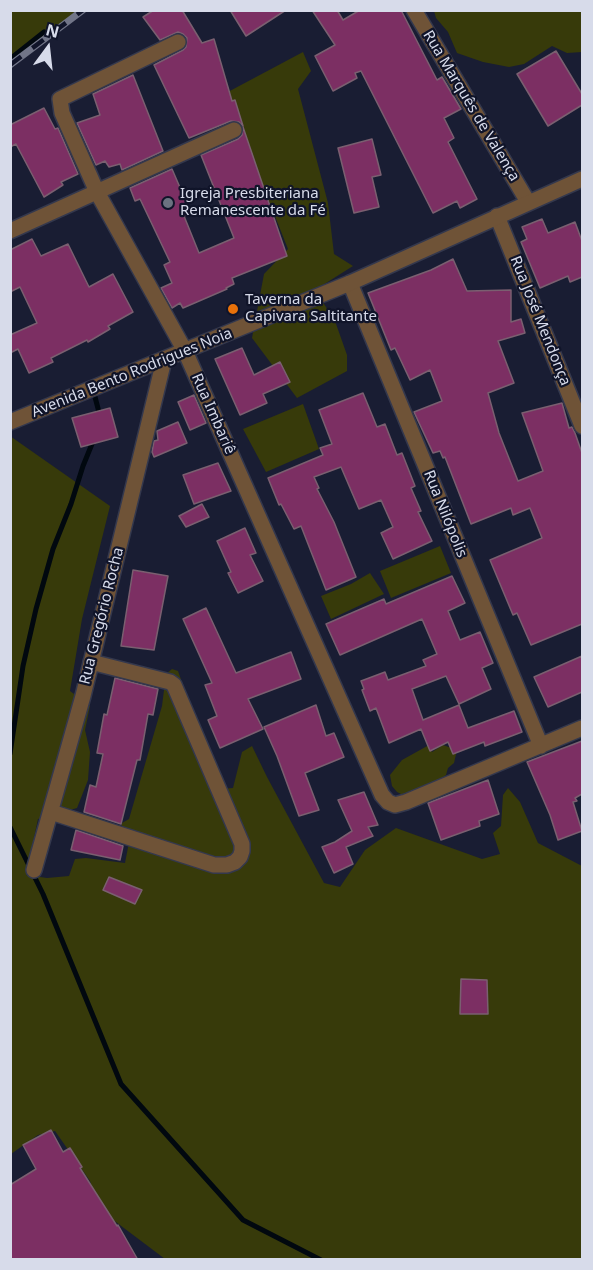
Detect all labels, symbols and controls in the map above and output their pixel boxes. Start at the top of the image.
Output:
north arrow [18,18,78,78]
text: N [44,18,62,43]
street label: Rua Marquês de Valença [419,27,523,185]
place label: Igreja Presbiteriana Remanescente da Fé [180,185,326,220]
marker: Igreja Presbiteriana Remanescente da Fé [161,196,175,210]
street label: Rua José Mendonça [506,254,574,388]
place label: Taverna da Capivara Saltitante [245,291,377,326]
marker: Taverna da Capivara Saltitante [226,302,240,316]
street label: Avenida Bento Rodrigues Noia [29,324,235,422]
street label: Rua Imbariê [187,371,239,457]
street label: Rua Nilópolis [419,468,471,560]
street label: Rua Gregório Rocha [76,546,128,686]

